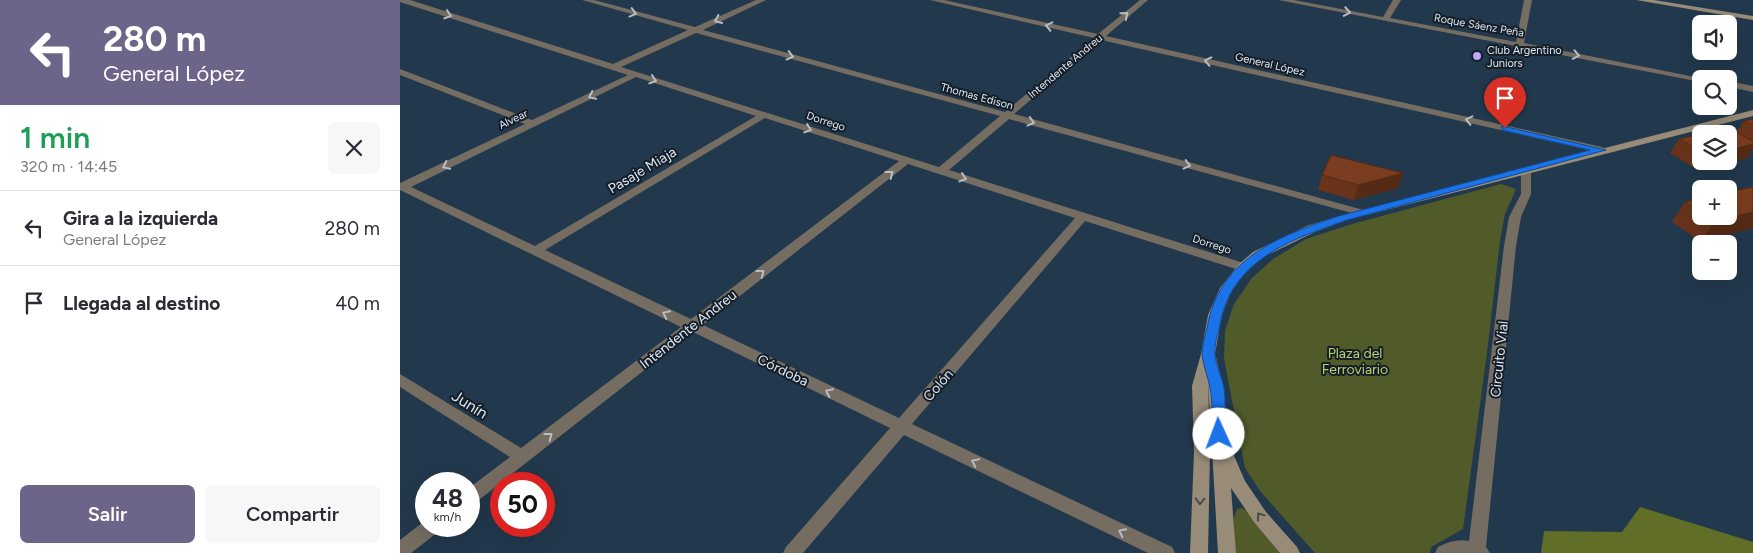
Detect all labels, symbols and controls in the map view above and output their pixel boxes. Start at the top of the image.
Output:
one-way arrow [1343,6,1352,17]
one-way arrow [628,7,637,18]
one-way arrow [443,9,452,19]
street label: Roque Sáenz Peña [1433,11,1525,40]
one-way arrow [1120,12,1129,21]
one-way arrow [714,14,723,25]
map controls [1692,15,1737,280]
button: sound [1692,15,1737,60]
text: 280 m [103,18,206,60]
icon: left [20,20,85,85]
one-way arrow [1045,21,1054,32]
street label: Intendente Andreu [1026,32,1105,101]
place label: Club Argentino Juniors [1487,44,1562,70]
one-way arrow [1572,49,1580,59]
one-way arrow [785,50,794,61]
street label: General López [1234,50,1306,79]
marker: Club Argentino Juniors [1471,50,1483,62]
one-way arrow [1203,57,1212,67]
text: General López [103,60,245,87]
button: search [1692,70,1737,115]
one-way arrow [648,74,657,84]
pin [1484,77,1526,128]
street label: Thomas Edison [939,81,1015,112]
icon: arrive [1491,84,1519,112]
one-way arrow [588,89,597,100]
street label: Alvear [497,107,530,132]
street label: Dorrego [805,109,847,134]
one-way arrow [1464,115,1473,126]
one-way arrow [1026,116,1035,127]
text: 1 min [20,119,90,156]
button: close [328,122,380,174]
one-way arrow [803,123,812,133]
button: layers [1692,125,1737,170]
street label: Pasaje Miaja [605,143,680,197]
text: 320 m · 14:45 [20,157,117,176]
one-way arrow [1183,159,1192,170]
one-way arrow [442,160,451,170]
one-way arrow [884,171,893,179]
one-way arrow [958,172,967,182]
button: + [1692,180,1737,225]
text: Gira a la izquierda [63,207,218,230]
icon: left [20,214,48,242]
text: 280 m [325,217,380,240]
text: General López [63,230,166,249]
street label: Dorrego [1191,232,1233,257]
button: − [1692,235,1737,280]
one-way arrow [755,270,765,279]
street label: Intendente Andreu [637,286,740,372]
icon: arrive [20,289,48,317]
text: Llegada al destino [63,292,220,315]
text: 40 m [335,292,380,315]
one-way arrow [663,310,672,320]
street label: Circuito Vial [1487,320,1512,398]
park label: Plaza del Ferroviario [1322,345,1388,378]
street label: Córdoba [755,351,811,390]
street label: Colón [920,366,957,405]
street label: Junín [448,386,491,423]
one-way arrow [825,387,834,398]
position arrow [1192,407,1244,459]
one-way arrow [543,433,553,442]
one-way arrow [971,458,980,468]
speed limit sign: 50 [490,472,555,537]
text: 48 [432,483,463,513]
button: Salir [20,485,195,543]
button: Compartir [205,485,380,543]
one-way arrow [1195,497,1206,505]
text: km/h [434,510,461,524]
one-way arrow [1257,513,1265,522]
one-way arrow [1118,528,1127,538]

